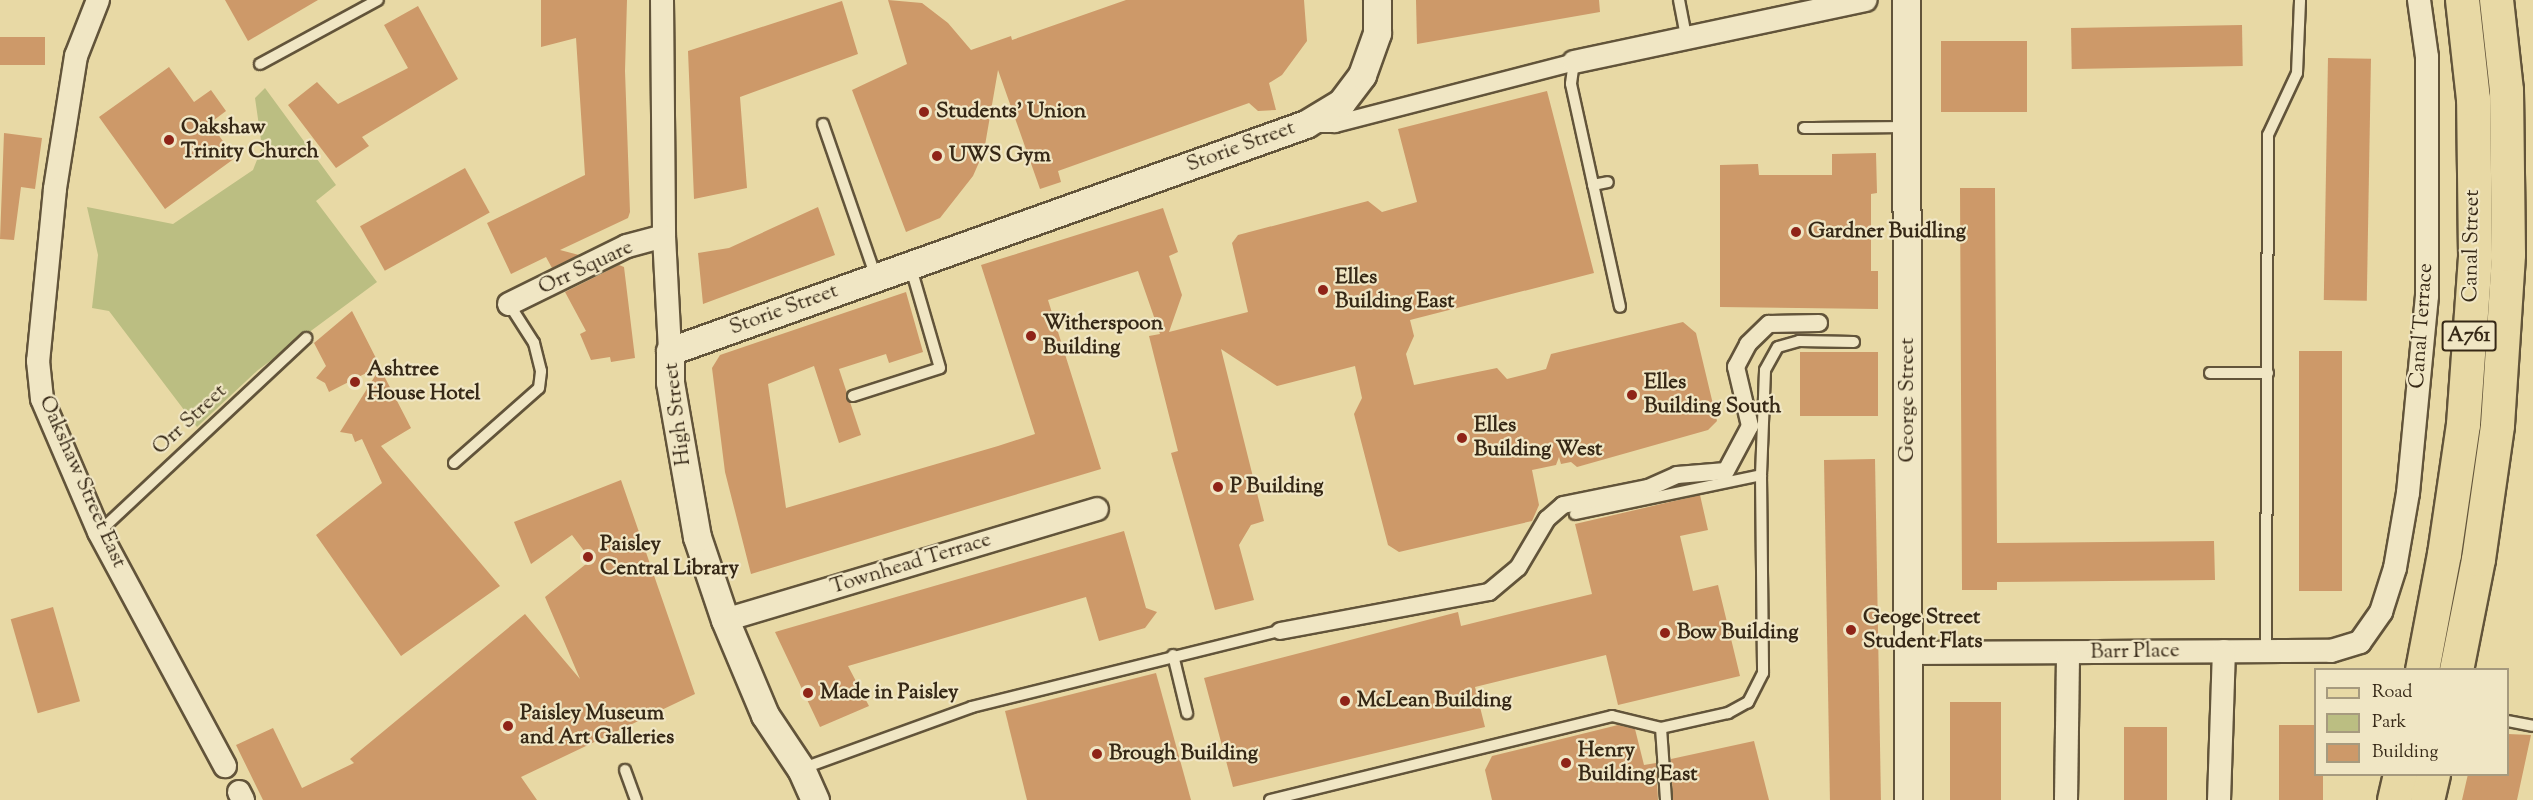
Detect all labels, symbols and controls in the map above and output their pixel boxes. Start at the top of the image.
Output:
place label: Students' Union [936,99,1086,125]
marker: Students' Union [917,105,931,119]
place label: Oakshaw Trinity Church [181,115,319,165]
street label: Storie Street [1183,116,1299,178]
marker: Oakshaw Trinity Church [162,133,176,147]
place label: UWS Gym [949,143,1051,169]
marker: UWS Gym [930,149,944,163]
street label: Canal Street [2458,189,2486,303]
place label: Gardner Buidling [1808,219,1966,245]
marker: Gardner Buidling [1789,225,1803,239]
street label: Orr Square [535,235,637,301]
street label: Canal Terrace [2405,262,2439,390]
place label: Elles Building East [1335,265,1454,315]
street label: Storie Street [726,279,842,341]
marker: Elles Building East [1316,283,1330,297]
place label: Witherspoon Building [1043,311,1163,361]
road number: A761 [2440,319,2498,353]
marker: Witherspoon Building [1024,329,1038,343]
street label: George Street [1895,338,1921,462]
place label: Ashtree House Hotel [367,357,480,407]
street label: High Street [659,361,697,467]
place label: Elles Building South [1644,370,1781,420]
marker: Ashtree House Hotel [348,375,362,389]
street label: Orr Street [148,379,232,461]
marker: Elles Building South [1625,388,1639,402]
street label: Oakshaw Street East [33,392,131,572]
place label: Elles Building West [1474,413,1602,463]
marker: Elles Building West [1455,431,1469,445]
place label: P Building [1230,474,1324,500]
marker: P Building [1211,480,1225,494]
street label: Townhead Terrace [828,528,994,600]
place label: Paisley Central Library [600,532,739,582]
marker: Paisley Central Library [581,550,595,564]
place label: Geoge Street Student Flats [1863,605,1982,655]
place label: Bow Building [1677,620,1799,646]
marker: Geoge Street Student Flats [1844,623,1858,637]
marker: Bow Building [1658,626,1672,640]
street label: Barr Place [2090,639,2180,665]
legend [2314,668,2509,776]
place label: Made in Paisley [820,680,958,706]
text: Road [2372,680,2412,706]
marker: Made in Paisley [801,686,815,700]
place label: McLean Building [1357,688,1512,714]
marker: McLean Building [1338,694,1352,708]
place label: Paisley Museum and Art Galleries [520,701,674,751]
text: Park [2372,710,2406,736]
marker: Paisley Museum and Art Galleries [501,719,515,733]
place label: Henry Building East [1578,738,1697,788]
text: Building [2372,740,2438,766]
place label: Brough Building [1109,741,1258,767]
marker: Brough Building [1090,747,1104,761]
marker: Henry Building East [1559,756,1573,770]

